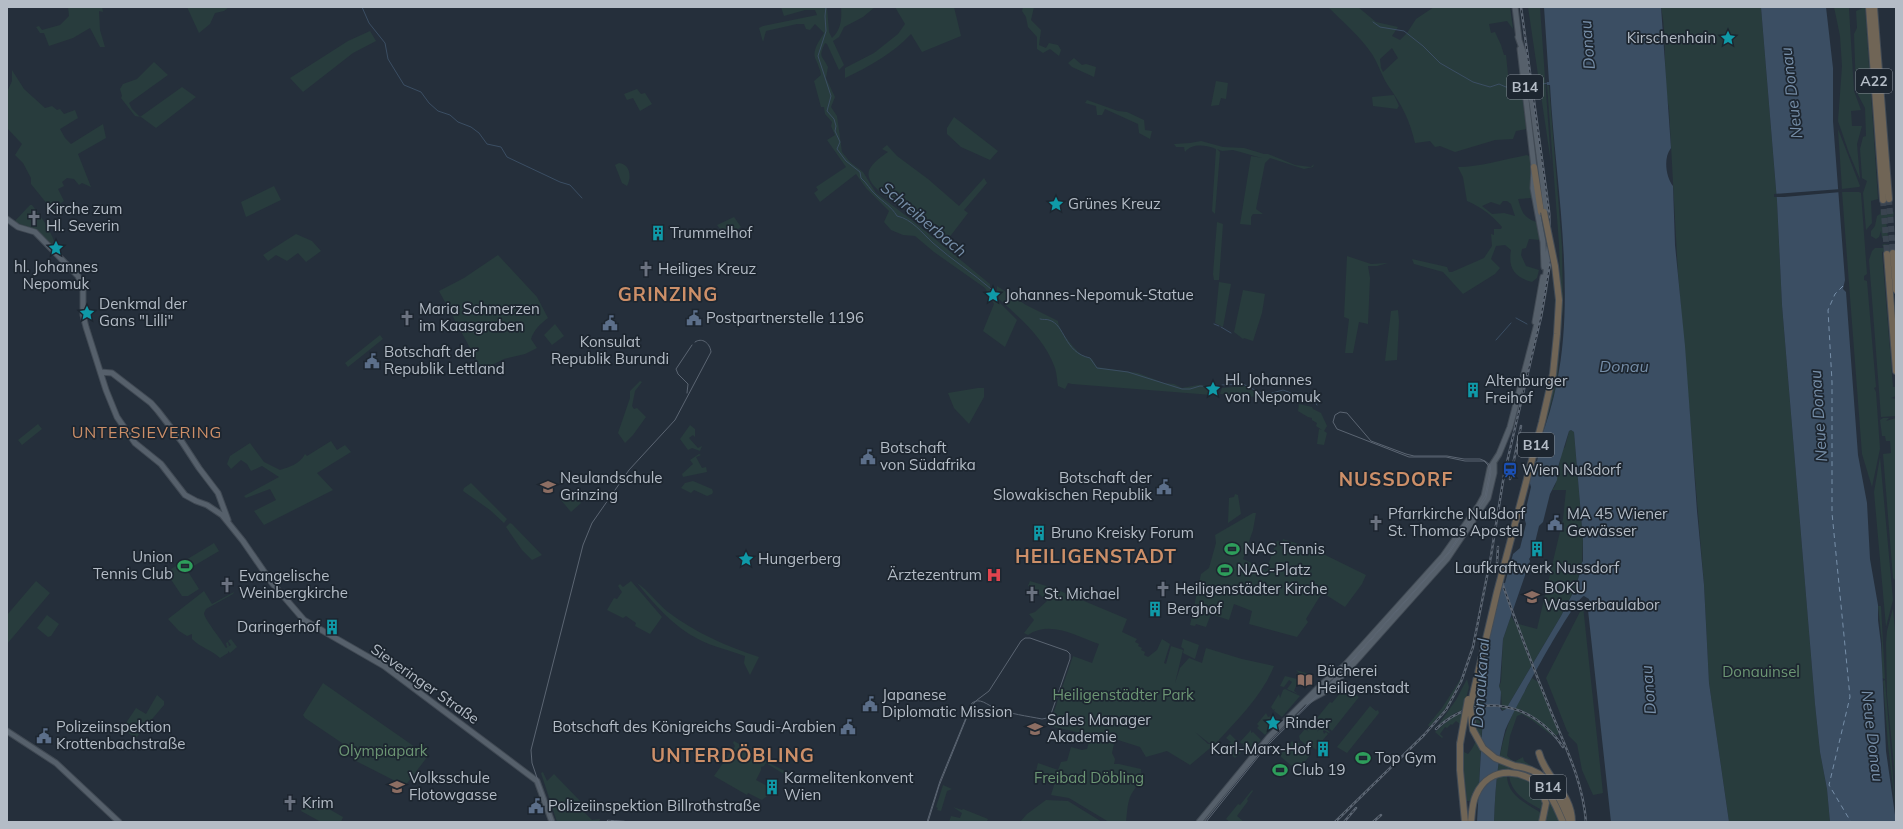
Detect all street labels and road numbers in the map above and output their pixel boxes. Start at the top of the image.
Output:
road number: A22 [1856,69,1892,93]
road number: B14 [1507,75,1543,99]
road number: B14 [1518,433,1554,457]
street label: Sieveringer Straße [367,639,483,728]
road number: B14 [1530,775,1566,799]

